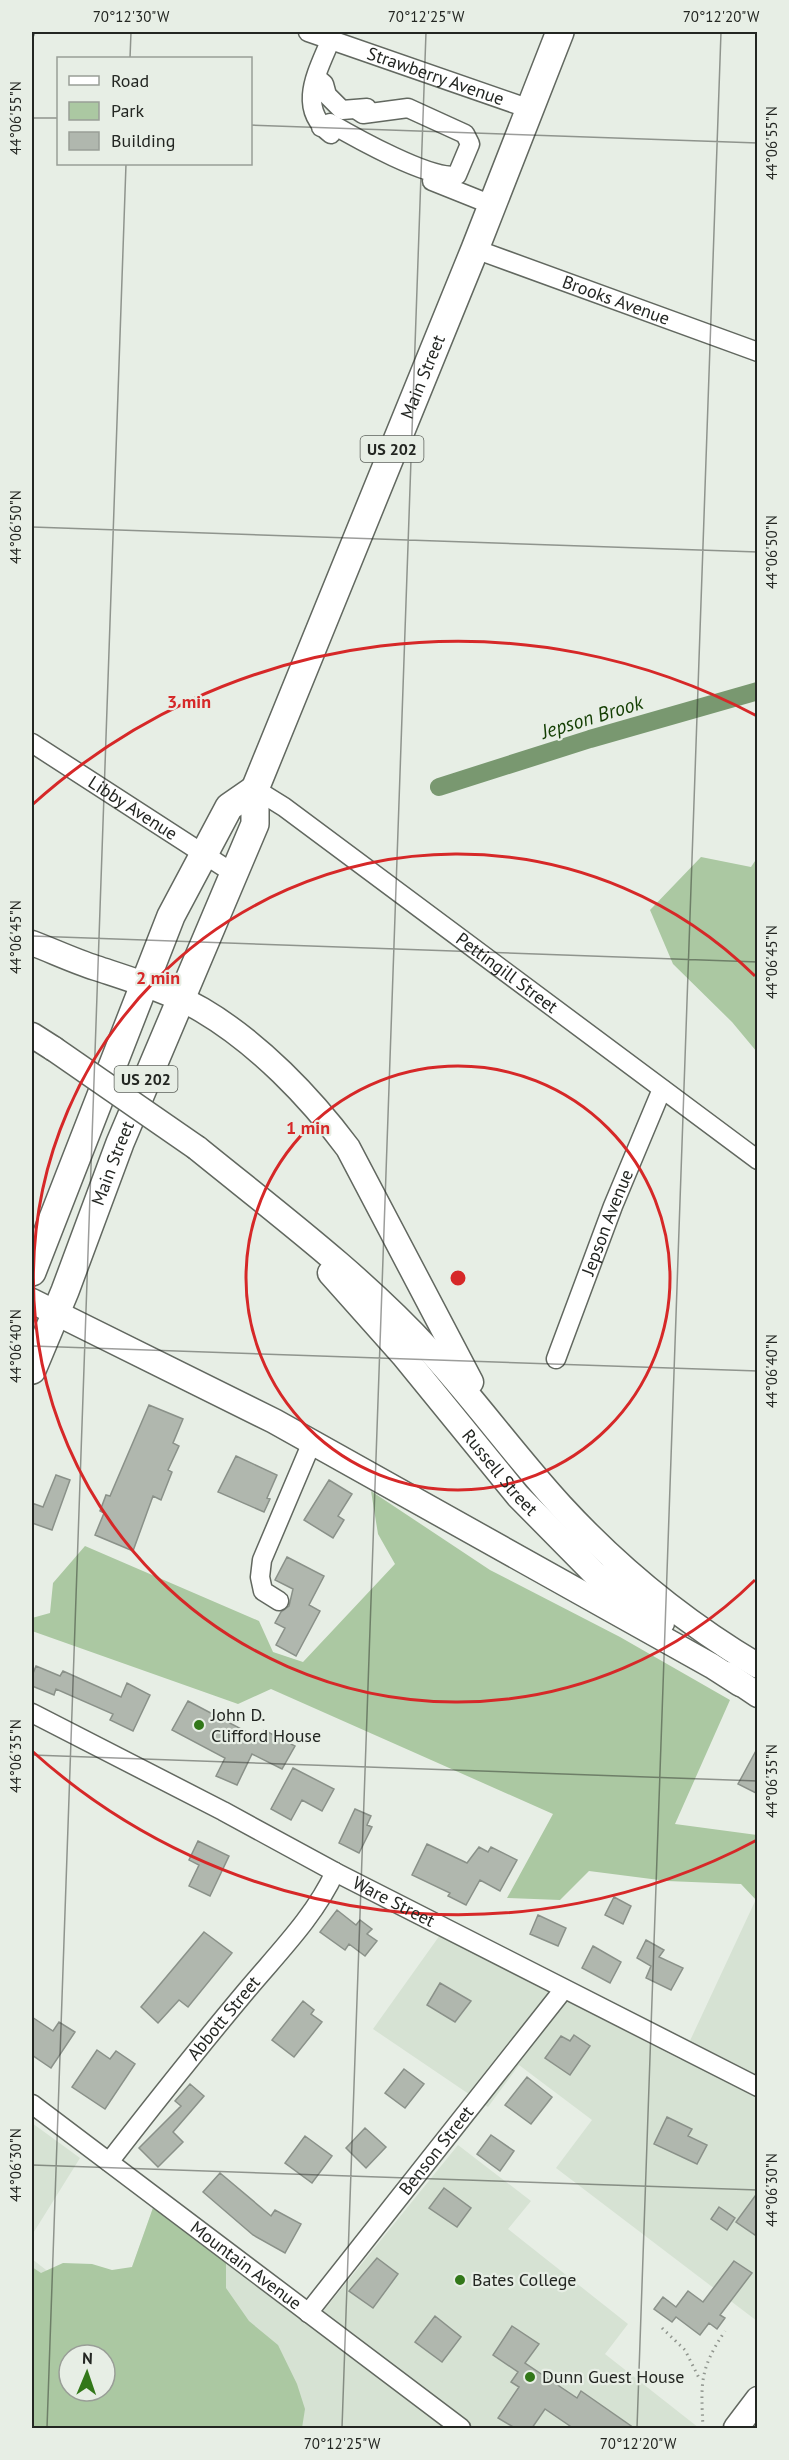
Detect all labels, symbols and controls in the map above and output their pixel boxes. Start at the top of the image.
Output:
text: 70°12'30"W [93,7,170,26]
text: 70°12'25"W [388,7,465,26]
text: 70°12'20"W [683,7,760,26]
street label: Strawberry Avenue [364,41,507,110]
legend [57,57,252,165]
text: Road [111,69,149,92]
text: 44°06'55"N [6,81,25,155]
text: Park [111,99,144,122]
text: 44°06'55"N [762,106,781,180]
text: Building [111,129,175,152]
street label: Brooks Avenue [559,270,673,330]
street label: Main Street [395,331,450,422]
road number: US 202 [360,436,424,462]
text: 44°06'50"N [6,490,25,564]
text: 44°06'50"N [762,515,781,589]
water label: Jepson Brook [536,689,647,745]
text: 3 min [167,690,211,713]
street label: Libby Avenue [84,770,182,845]
text: 44°06'45"N [6,900,25,974]
text: 44°06'45"N [762,925,781,999]
street label: Pettingill Street [452,927,563,1018]
text: 2 min [136,966,180,989]
road number: US 202 [114,1066,178,1092]
text: 1 min [286,1116,330,1139]
street label: Main Street [86,1117,139,1209]
street label: Jepson Avenue [576,1166,638,1279]
centre of rings [448,1268,468,1288]
text: 44°06'40"N [6,1309,25,1383]
text: 44°06'40"N [762,1334,781,1408]
street label: Russell Street [457,1424,543,1520]
place label: John D. Clifford House [210,1703,321,1747]
marker: John D. Clifford House [192,1718,206,1732]
text: 44°06'35"N [6,1719,25,1793]
text: 44°06'35"N [762,1744,781,1818]
street label: Ware Street [349,1871,439,1932]
street label: Abbott Street [182,1971,265,2065]
street label: Benson Street [394,2101,478,2200]
text: 44°06'30"N [6,2128,25,2202]
text: 44°06'30"N [762,2153,781,2227]
street label: Mountain Avenue [186,2216,306,2315]
place label: Bates College [472,2268,576,2291]
marker: Bates College [453,2273,467,2287]
north arrow [57,2343,117,2403]
text: N [82,2348,93,2368]
place label: Dunn Guest House [542,2365,685,2388]
marker: Dunn Guest House [523,2370,537,2384]
text: 70°12'25"W [304,2434,381,2453]
text: 70°12'20"W [600,2434,677,2453]

